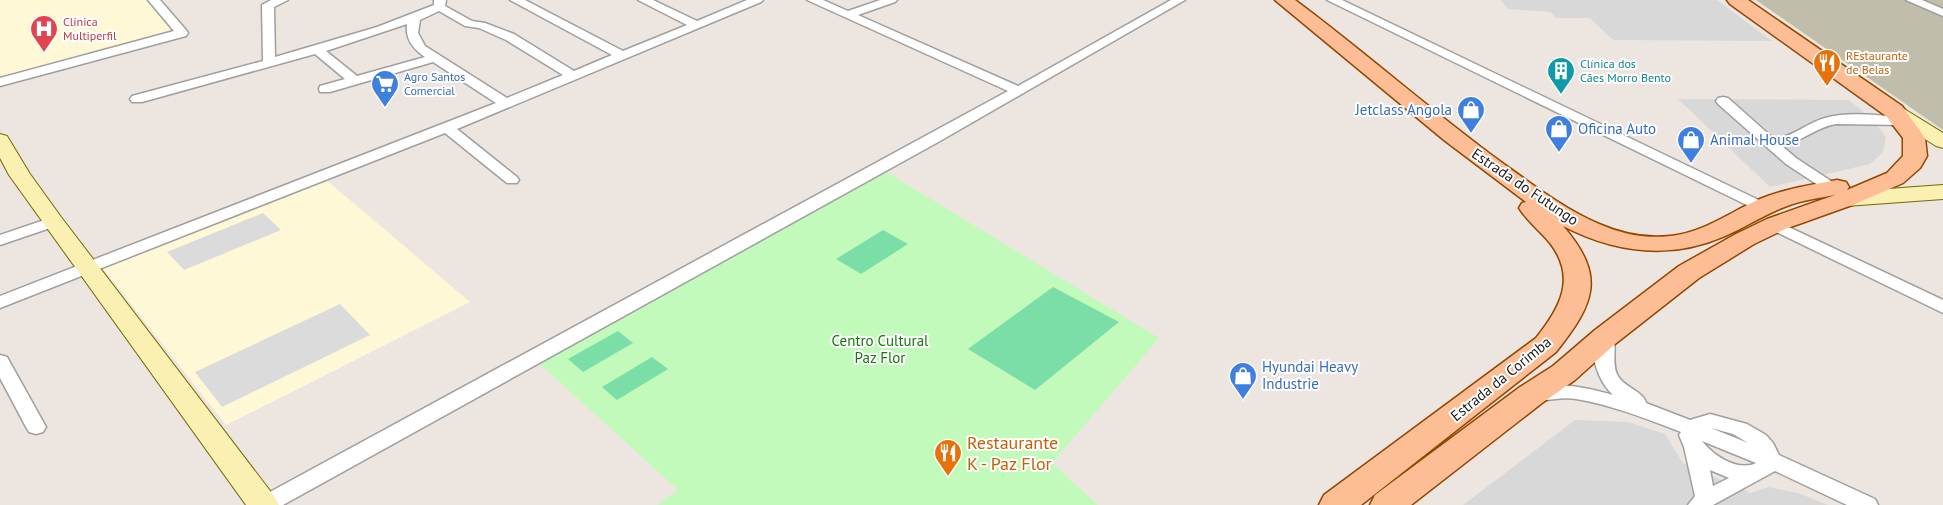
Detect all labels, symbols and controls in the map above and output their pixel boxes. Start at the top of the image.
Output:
hospital icon: Clínica Multiperfil [29,14,59,53]
place label: Clínica Multiperfil [63,14,117,43]
restaurant icon: REstaurante de Belas [1812,48,1842,87]
place label: REstaurante de Belas [1846,48,1908,77]
building icon: Clínica dos Cães Morro Bento [1546,56,1576,95]
place label: Clínica dos Cães Morro Bento [1580,56,1671,85]
supermarket icon: Agro Santos Comercial [370,69,400,108]
place label: Agro Santos Comercial [404,69,465,98]
shop icon: Jetclass Angola [1456,95,1486,134]
place label: Jetclass Angola [1354,100,1452,119]
shop icon: Oficina Auto [1544,114,1574,153]
place label: Oficina Auto [1578,119,1656,138]
shop icon: Animal House [1676,125,1706,164]
place label: Animal House [1710,130,1799,149]
street label: Estrada do Futungo [1468,144,1582,229]
park label: Centro Cultural Paz Flor [832,331,929,367]
street label: Estrada da Corimba [1447,332,1555,425]
place label: Hyundai Heavy Industrie [1262,357,1358,393]
shop icon: Hyundai Heavy Industrie [1228,361,1258,400]
place label: Restaurante K - Paz Flor [967,431,1058,475]
restaurant icon: Restaurante K - Paz Flor [933,438,963,477]

